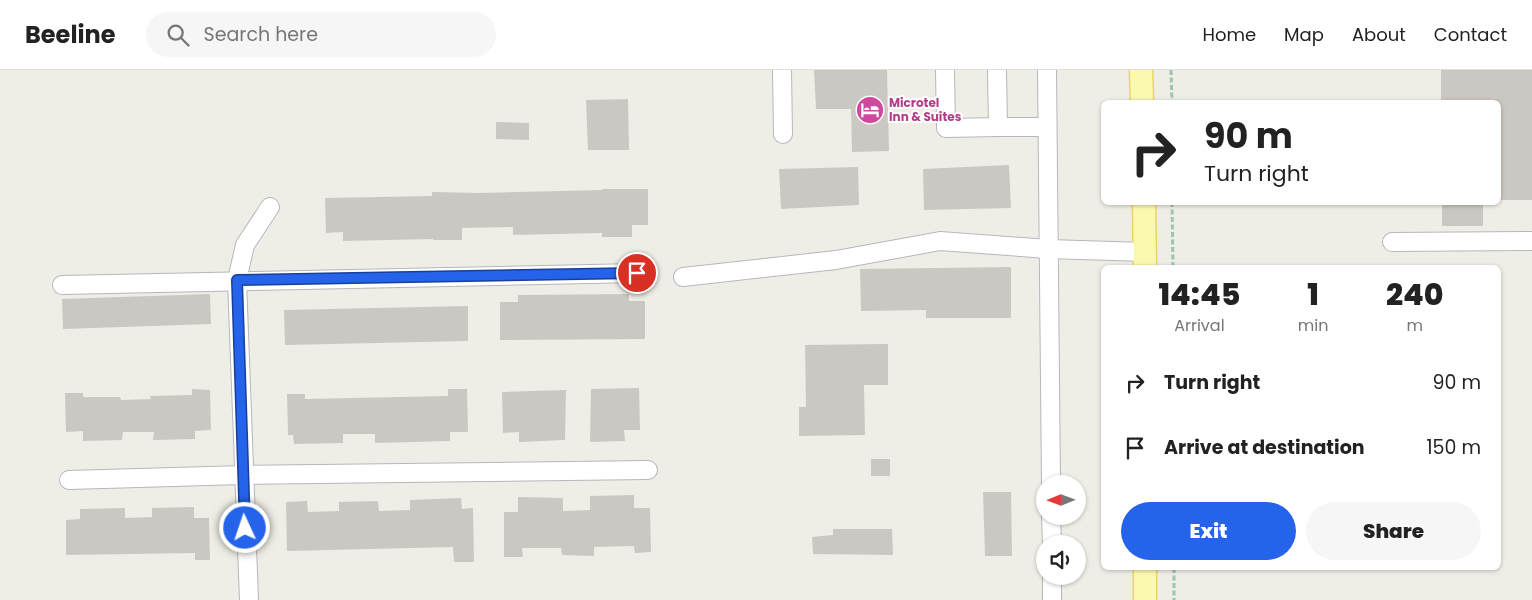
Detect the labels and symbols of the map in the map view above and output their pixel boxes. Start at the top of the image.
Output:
place label: Microtel Inn & Suites [889,94,962,125]
hotel icon: Microtel Inn & Suites [855,95,885,125]
pin [616,252,658,294]
north arrow [1036,475,1086,525]
position arrow [218,501,270,553]

